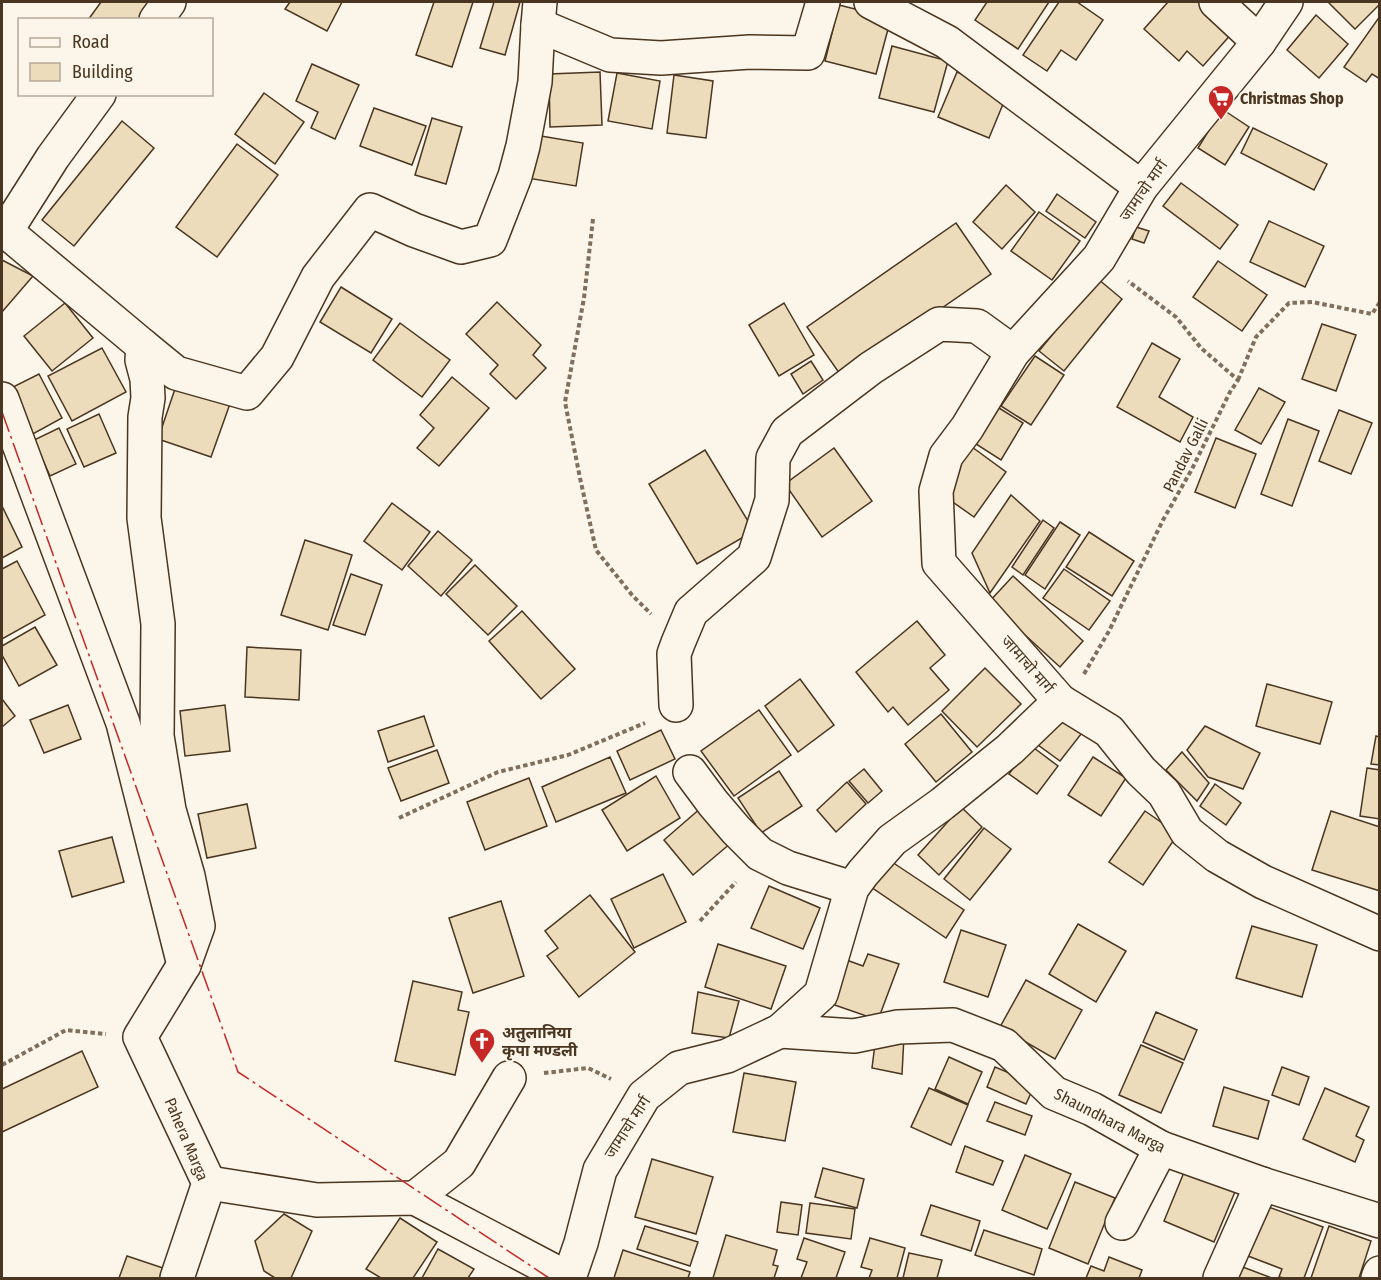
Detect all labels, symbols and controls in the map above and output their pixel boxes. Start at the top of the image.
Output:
legend [18,18,213,96]
text: Road [72,31,109,53]
text: Building [72,61,133,83]
supermarket icon: Christmas Shop [1206,83,1236,121]
place label: Christmas Shop [1240,89,1344,108]
street label: जामाचो मार्ग [1115,155,1172,225]
street label: Pandav Galli [1159,415,1212,495]
street label: जामाचो मार्ग [997,631,1059,698]
place label: अतुलानिया कृपा मण्डली [502,1023,578,1061]
church icon: अतुलानिया कृपा मण्डली [467,1026,497,1064]
street label: Shaundhara Marga [1051,1084,1169,1157]
street label: जामाचो मार्ग [600,1092,655,1162]
street label: Pahera Marga [161,1095,213,1184]

